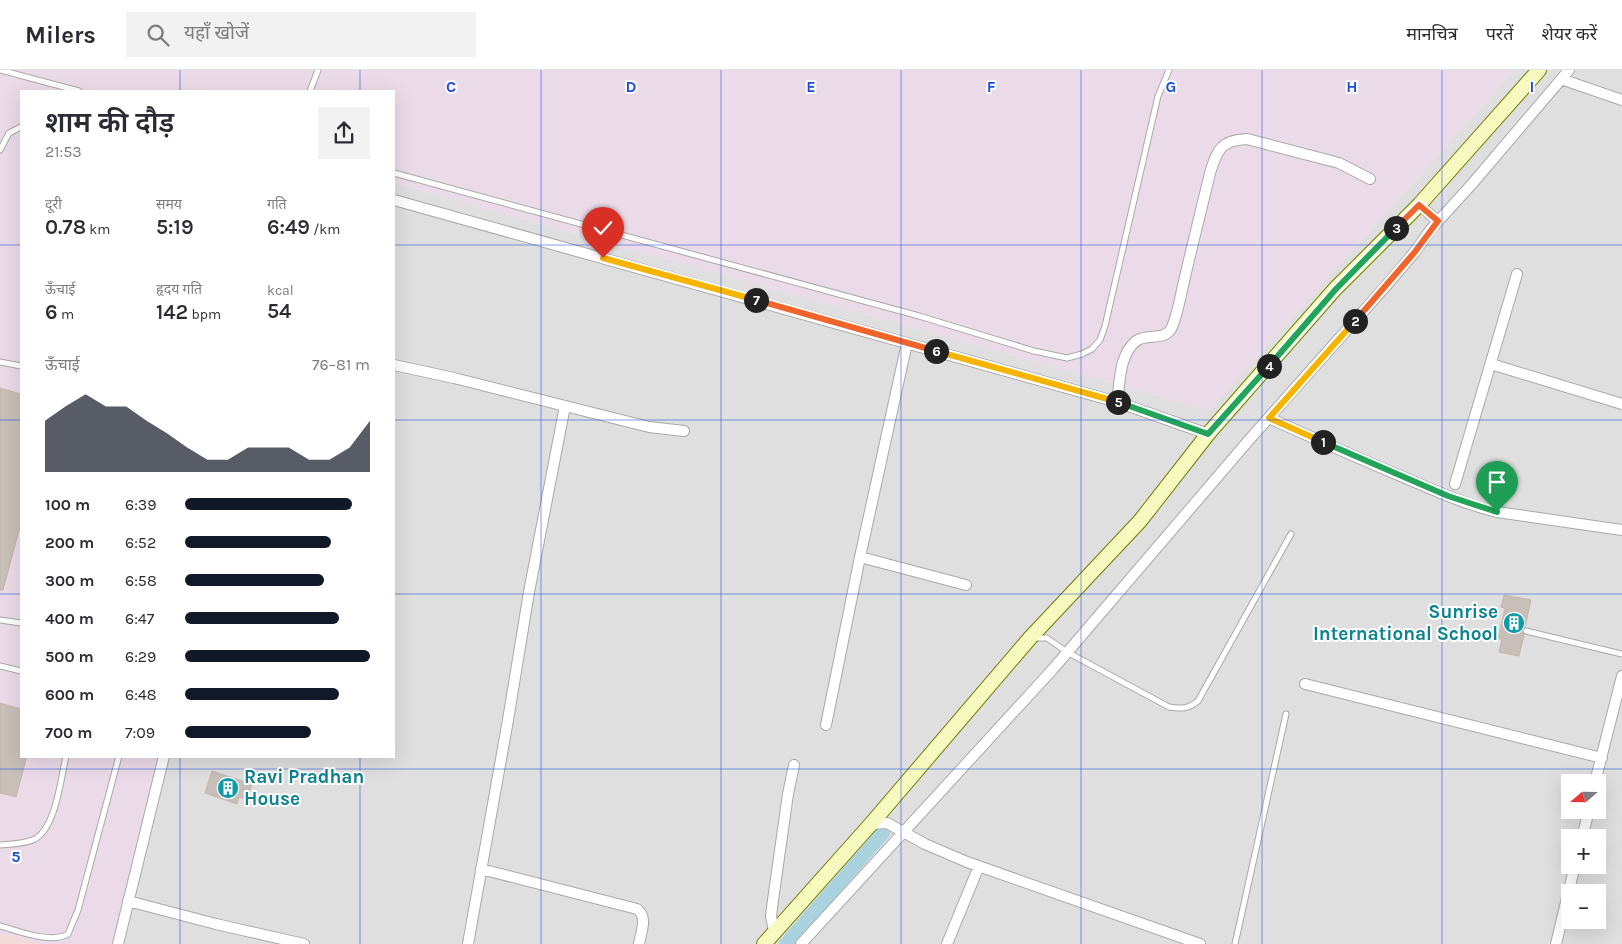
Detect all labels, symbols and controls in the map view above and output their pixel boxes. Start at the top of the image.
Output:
search box [126,12,476,57]
text: Milers [25,21,96,49]
icon: search [144,21,172,49]
text: यहाँ खोजें [184,22,249,44]
text: मानचित्र [1406,23,1458,45]
text: परतें [1486,23,1513,45]
text: शेयर करें [1541,23,1597,45]
text: C [446,77,456,96]
text: D [626,77,637,96]
text: E [806,77,816,96]
text: F [987,77,996,96]
text: G [1166,77,1176,96]
text: H [1346,77,1358,96]
text: I [1530,77,1534,96]
text: शाम की दौड़ [45,106,174,139]
button: share [318,107,370,159]
text: 21:53 [45,142,82,161]
text: दूरी [45,196,62,213]
text: समय [156,196,182,213]
text: गति [267,196,287,213]
pin [582,207,624,258]
icon: check [589,214,617,242]
text: 0.78 [45,215,86,239]
text: 5:19 [156,215,194,239]
text: 6:49 [267,215,310,239]
pin: 3 [1384,216,1408,240]
text: 3 [1392,220,1401,237]
text: km [86,221,110,238]
text: /km [310,221,340,238]
text: ऊँचाई [45,281,75,298]
text: हृदय गति [156,281,202,298]
text: kcal [267,282,294,299]
pin: 7 [744,288,768,312]
text: 7 [753,292,760,309]
text: 54 [267,299,291,323]
text: 6 [45,300,58,324]
text: 142 [156,300,188,324]
text: m [58,306,74,323]
text: bpm [188,306,221,323]
pin: 2 [1342,308,1368,334]
text: 2 [1351,313,1360,330]
pin: 6 [924,338,948,364]
text: 6 [932,343,941,360]
pin: 4 [1256,354,1282,378]
text: ऊँचाई [45,355,80,374]
text: 76–81 m [312,355,370,374]
text: 4 [1265,358,1274,375]
pin: 5 [1106,390,1130,414]
text: 5 [1114,394,1123,411]
pin: 1 [1310,430,1336,454]
text: 1 [1321,434,1326,451]
pin [1476,461,1518,512]
icon: arrive [1483,468,1511,496]
text: 100 m [45,495,90,514]
text: 6:39 [125,495,157,514]
text: 200 m [45,533,94,552]
text: 6:52 [125,533,156,552]
text: 300 m [45,571,94,590]
text: 6:58 [125,571,157,590]
place label: Sunrise International School [1313,601,1498,645]
text: 400 m [45,609,94,628]
text: 6:47 [125,609,154,628]
building icon: Sunrise International School [1502,611,1526,635]
text: 500 m [45,647,94,666]
text: 6:29 [125,647,156,666]
text: 600 m [45,685,94,704]
text: 6:48 [125,685,157,704]
text: 700 m [45,723,92,742]
text: 7:09 [125,723,155,742]
place label: Ravi Pradhan House [244,766,364,810]
north arrow [1561,774,1606,819]
map controls [1561,774,1606,929]
building icon: Ravi Pradhan House [216,776,240,800]
button: + [1561,829,1606,874]
text: 5 [11,847,21,866]
button: − [1561,884,1606,929]

